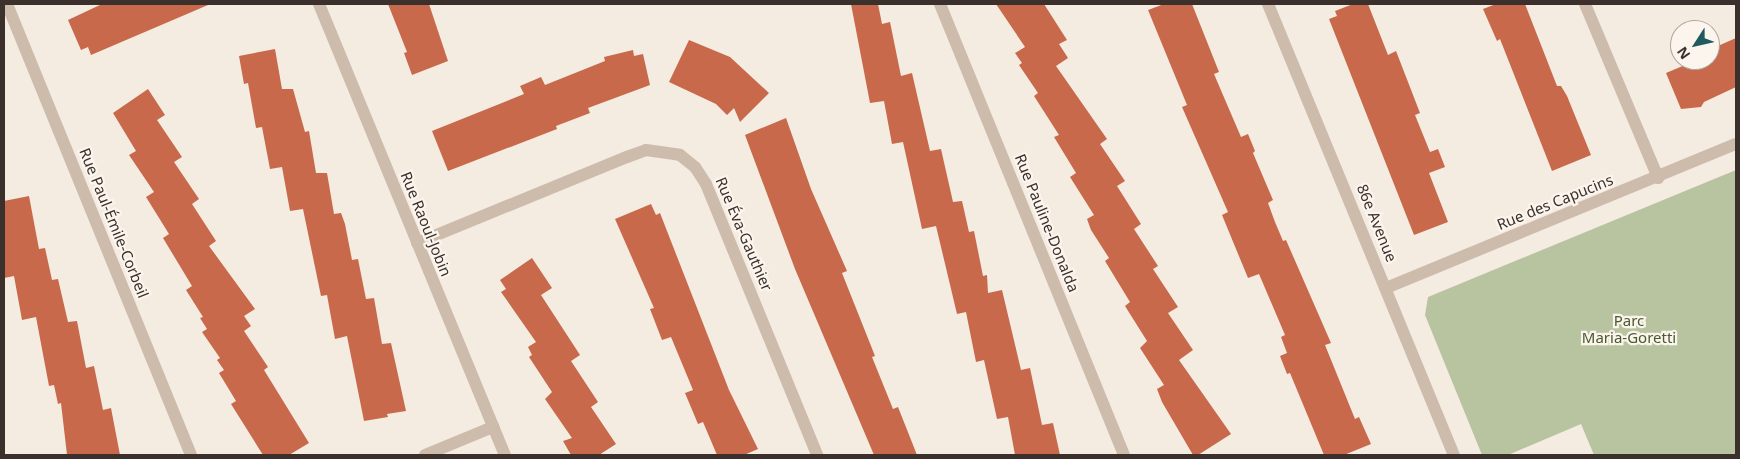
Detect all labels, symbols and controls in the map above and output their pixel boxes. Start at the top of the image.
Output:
north arrow [1670,20,1720,70]
text: N [1672,43,1694,63]
street label: Rue Paul-Émile-Corbeil [76,145,152,301]
street label: Rue Pauline-Donalda [1011,151,1083,295]
street label: Rue Raoul-Jobin [397,169,455,279]
street label: Rue des Capucins [1494,170,1616,234]
street label: Rue Éva-Gauthier [712,174,776,294]
street label: 86e Avenue [1353,182,1401,264]
park label: Parc Maria-Goretti [1582,311,1676,346]

